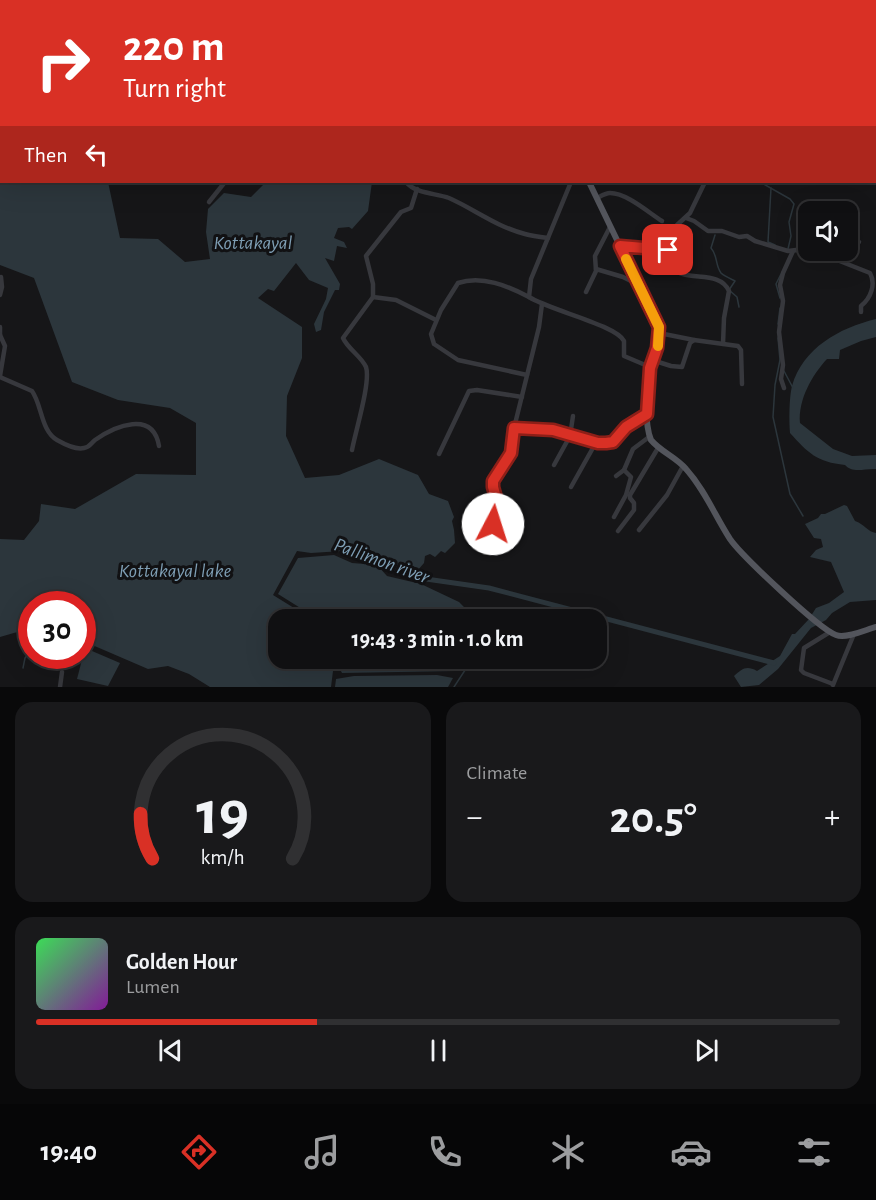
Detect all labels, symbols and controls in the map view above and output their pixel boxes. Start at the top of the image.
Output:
icon: right [24,24,102,102]
text: 220 m [123,26,225,68]
text: Turn right [123,75,226,102]
icon: left [80,138,113,171]
text: Then [24,144,68,166]
map controls [798,201,858,261]
button: sound [798,201,858,261]
pin [642,224,693,275]
water label: Kottakayal [213,233,293,253]
icon: arrive [651,233,684,266]
position arrow [461,492,525,556]
water label: Pallimon river [331,534,432,588]
water label: Kottakayal lake [119,561,232,581]
speed limit sign: 30 [18,591,96,669]
text: 19:43 · 3 min · 1.0 km [352,628,523,650]
text: Climate [467,763,527,783]
text: 19 [196,783,249,845]
text: 20.5° [609,796,697,841]
text: − [467,801,482,834]
text: + [824,801,840,834]
text: km/h [201,847,245,868]
text: Golden Hour [126,951,237,973]
text: Lumen [126,977,180,997]
icon: previous [154,1034,187,1067]
icon: pause [422,1034,455,1067]
icon: next [690,1034,723,1067]
icon: directions [178,1131,220,1173]
icon: music [301,1131,343,1173]
icon: phone [424,1131,466,1173]
icon: climate [547,1131,589,1173]
icon: car [670,1131,712,1173]
icon: filters [793,1131,835,1173]
text: 19:40 [41,1138,97,1165]

